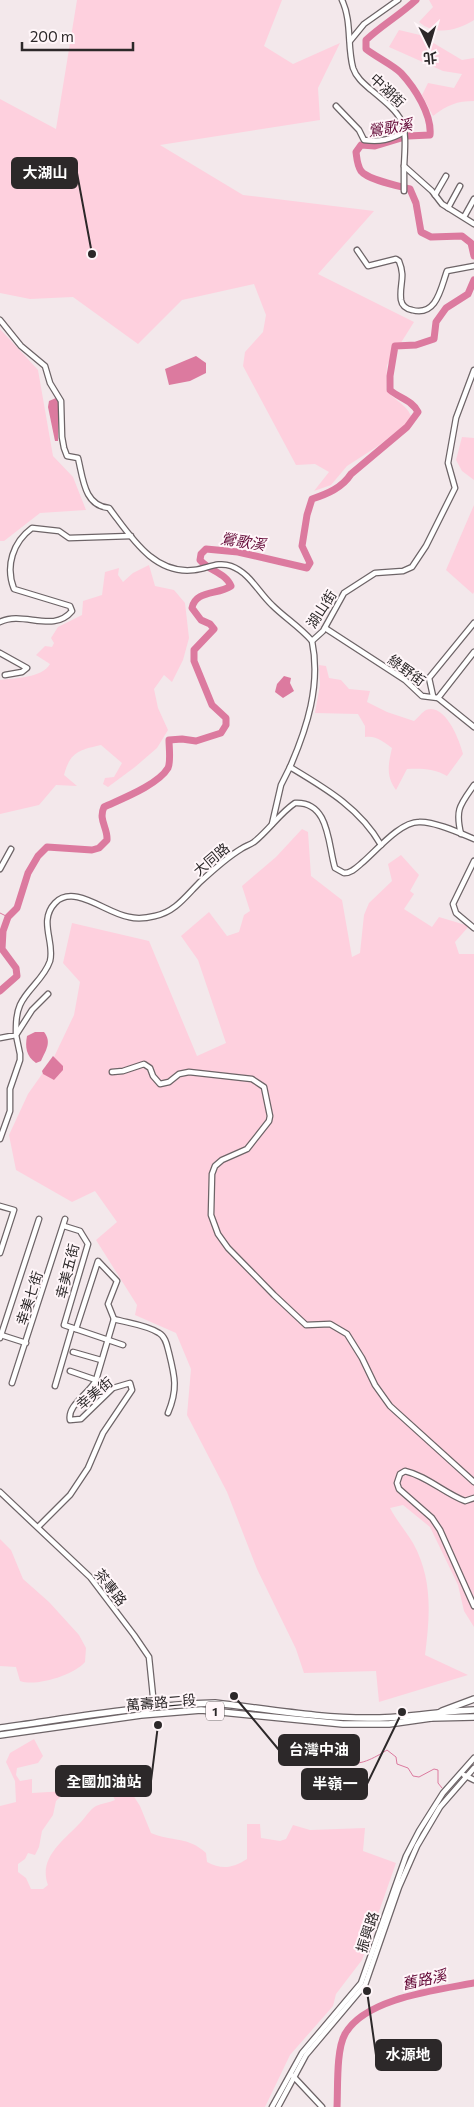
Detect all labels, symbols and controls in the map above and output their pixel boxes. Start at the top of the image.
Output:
scale bar [22,20,134,52]
north arrow [404,20,454,70]
text: 200 m [30,27,74,45]
text: 北 [422,49,438,68]
street label: 中湖街 [367,69,409,111]
water label: 鶯歌溪 [366,114,416,139]
callout: 大湖山 [12,158,77,188]
text: 大湖山 [22,163,68,181]
water label: 鶯歌溪 [219,529,269,554]
street label: 湖山街 [302,587,340,631]
street label: 綠野街 [385,651,429,689]
street label: 大同路 [189,839,233,879]
street label: 幸美五街 [52,1242,82,1300]
street label: 幸美七街 [12,1269,46,1327]
street label: 幸美街 [72,1373,116,1413]
street label: 茶專路 [91,1565,131,1609]
street label: 萬壽路二段 [125,1690,197,1714]
road number: 1 [206,1702,224,1720]
callout: 台灣中油 [279,1735,359,1765]
text: 台灣中油 [289,1740,349,1758]
callout: 全國加油站 [56,1766,151,1796]
callout: 半嶺一 [302,1769,367,1799]
text: 全國加油站 [66,1772,142,1790]
text: 半嶺一 [312,1774,358,1792]
street label: 振興路 [352,1909,382,1955]
water label: 舊路溪 [400,1965,450,1992]
callout: 水源地 [376,2040,441,2070]
text: 水源地 [385,2045,431,2063]

